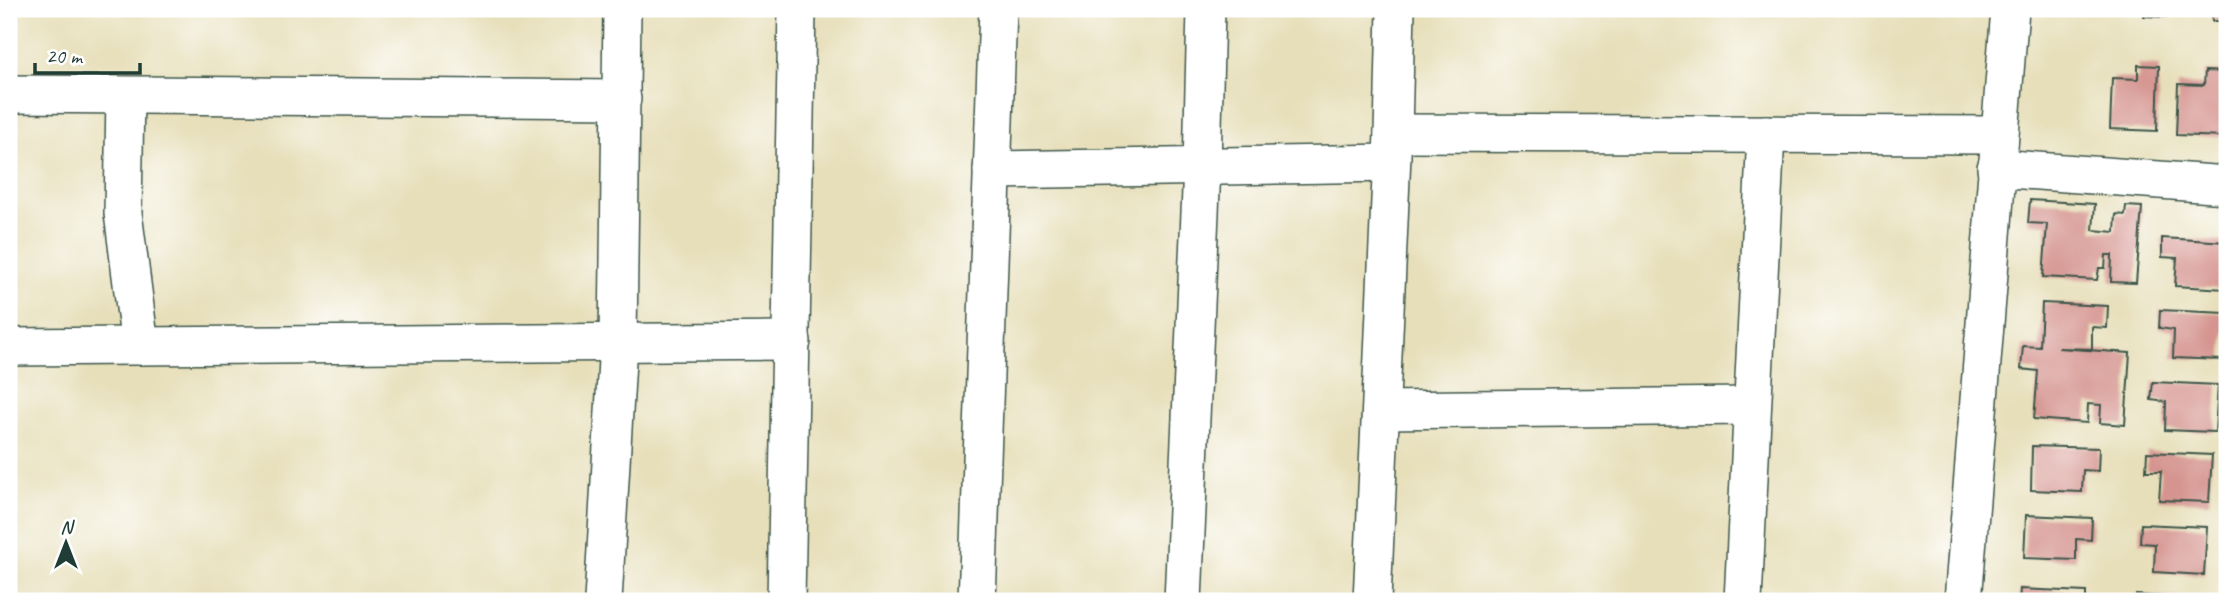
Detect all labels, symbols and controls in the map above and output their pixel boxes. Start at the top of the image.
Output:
scale bar [35,32,140,76]
text: 20 m [46,43,84,69]
north arrow [32,508,102,578]
text: N [60,515,75,539]

